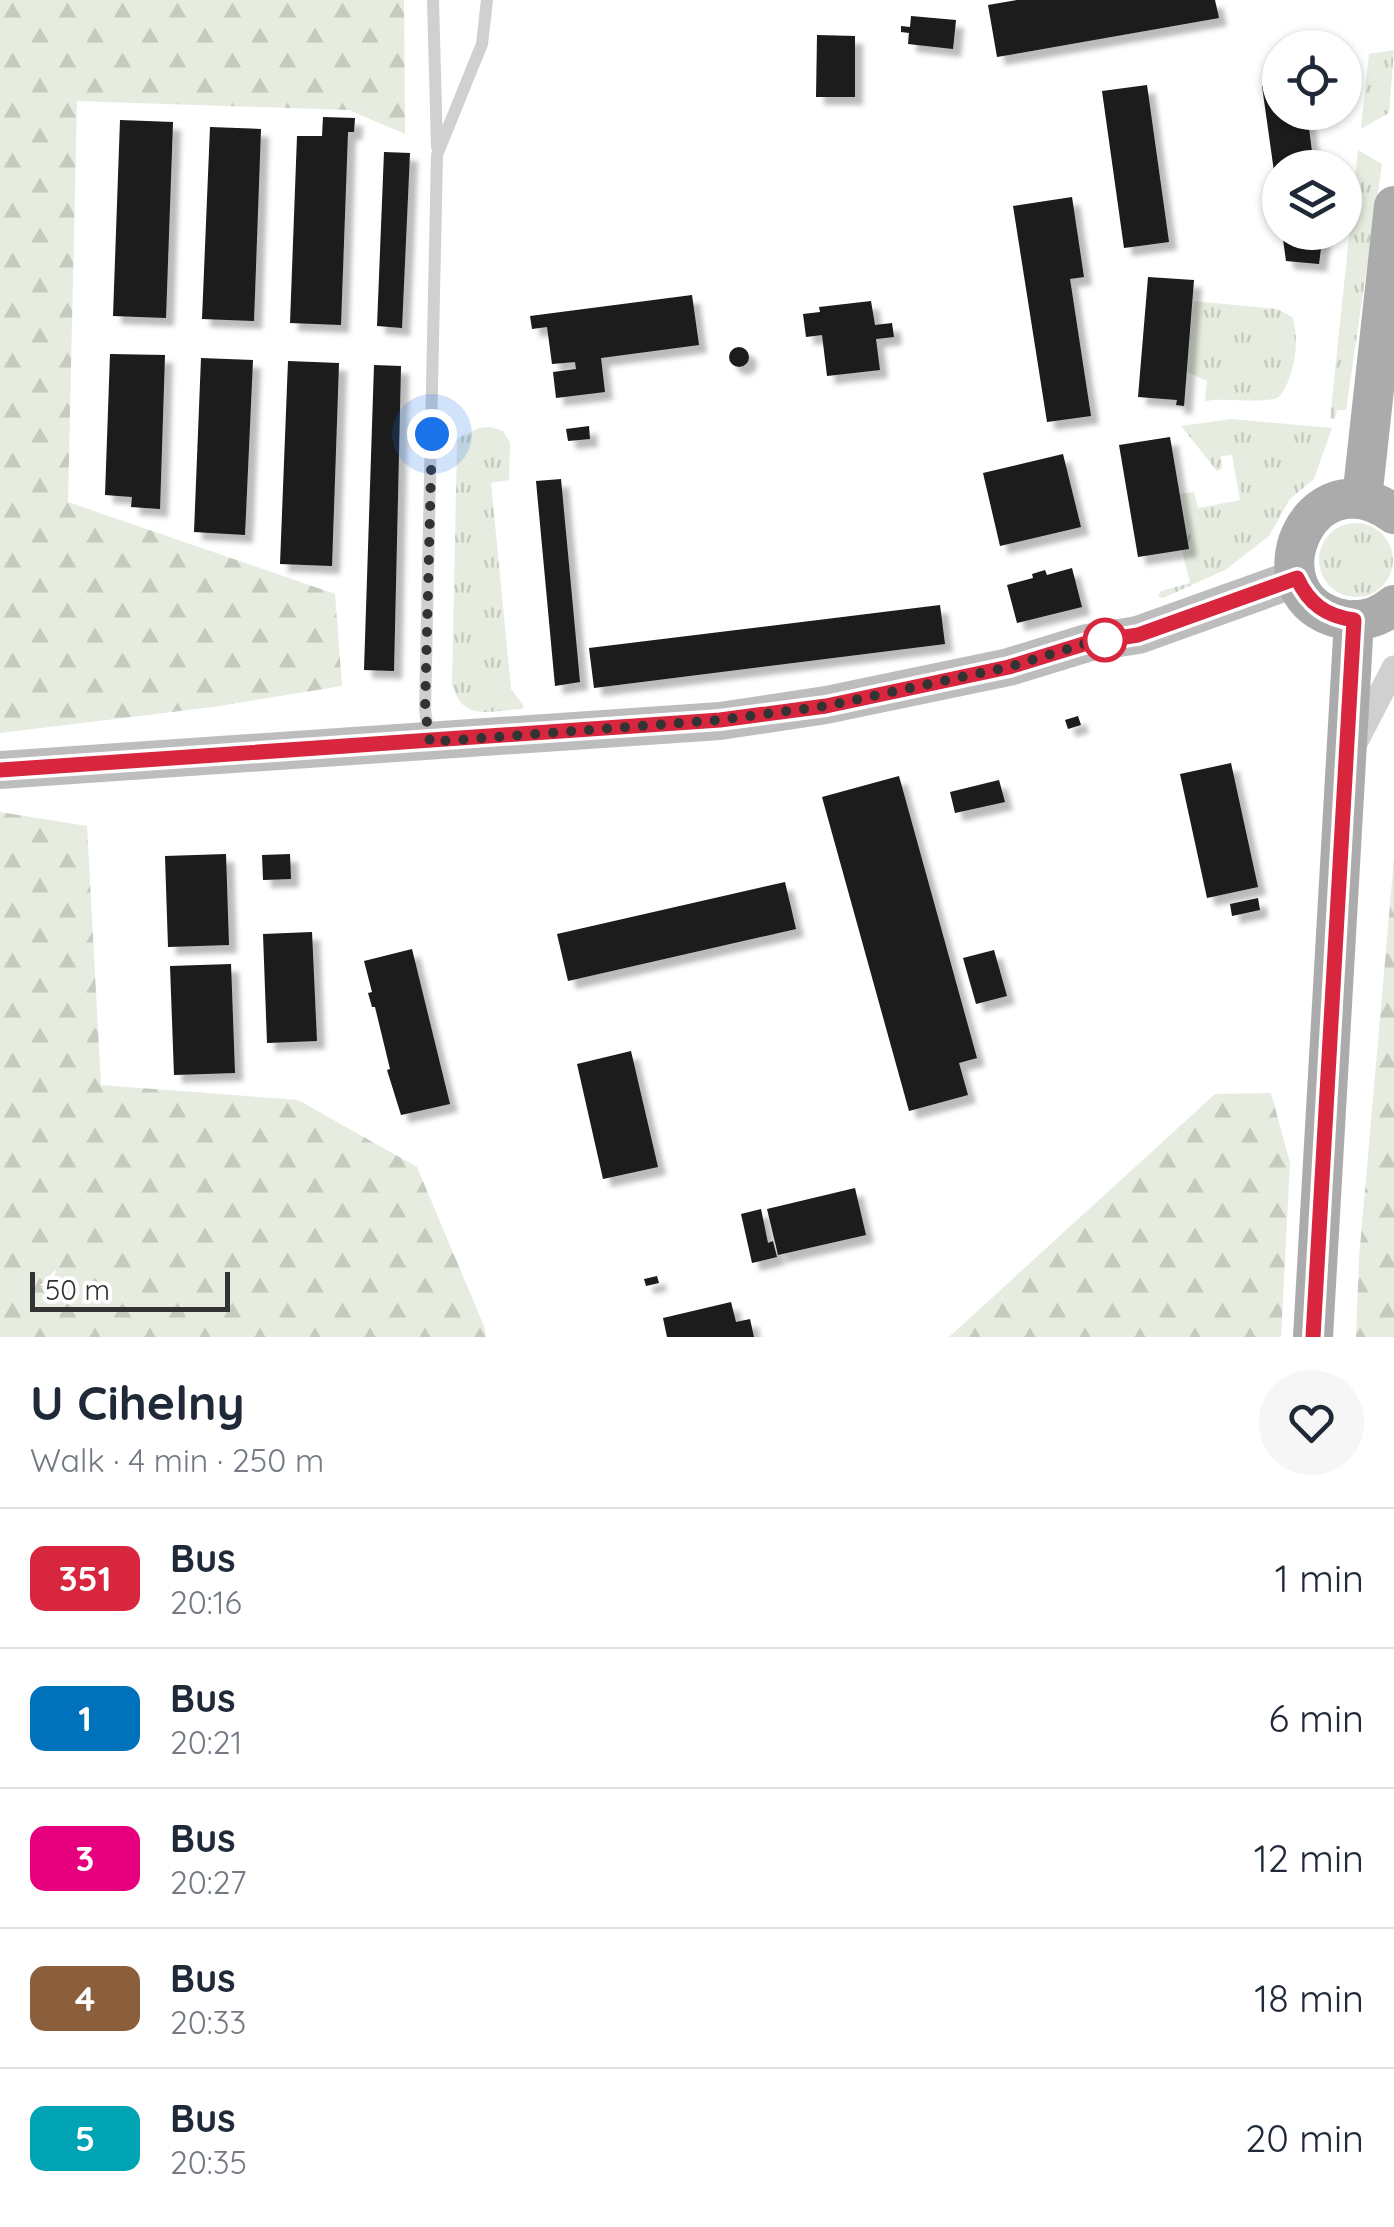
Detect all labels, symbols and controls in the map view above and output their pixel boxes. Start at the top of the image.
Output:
map controls [1262,30,1362,250]
button: locate [1262,30,1362,130]
button: layers [1262,150,1362,250]
your location [407,409,457,459]
unlabelled marker [1084,619,1126,661]
scale bar [30,1267,230,1312]
text: 50 m [45,1272,110,1307]
button: heart [1259,1370,1364,1475]
text: U Cihelny [30,1372,245,1432]
text: Walk · 4 min · 250 m [30,1440,324,1480]
text: Bus [170,1534,236,1582]
text: 1 min [1275,1554,1364,1602]
text: 351 [59,1556,111,1600]
text: 20:16 [170,1582,242,1622]
text: Bus [170,1674,236,1722]
text: 6 min [1268,1694,1364,1742]
text: 1 [78,1696,92,1740]
text: 20:21 [170,1722,242,1762]
text: Bus [170,1814,236,1862]
text: 12 min [1254,1834,1364,1882]
text: 3 [76,1836,94,1880]
text: 20:27 [170,1862,246,1902]
text: Bus [170,1954,236,2002]
text: 18 min [1254,1974,1364,2022]
text: 4 [75,1976,95,2020]
text: 20:33 [170,2002,246,2042]
text: Bus [170,2094,236,2142]
text: 20 min [1245,2114,1364,2162]
text: 5 [75,2116,95,2160]
text: 20:35 [170,2142,247,2182]

